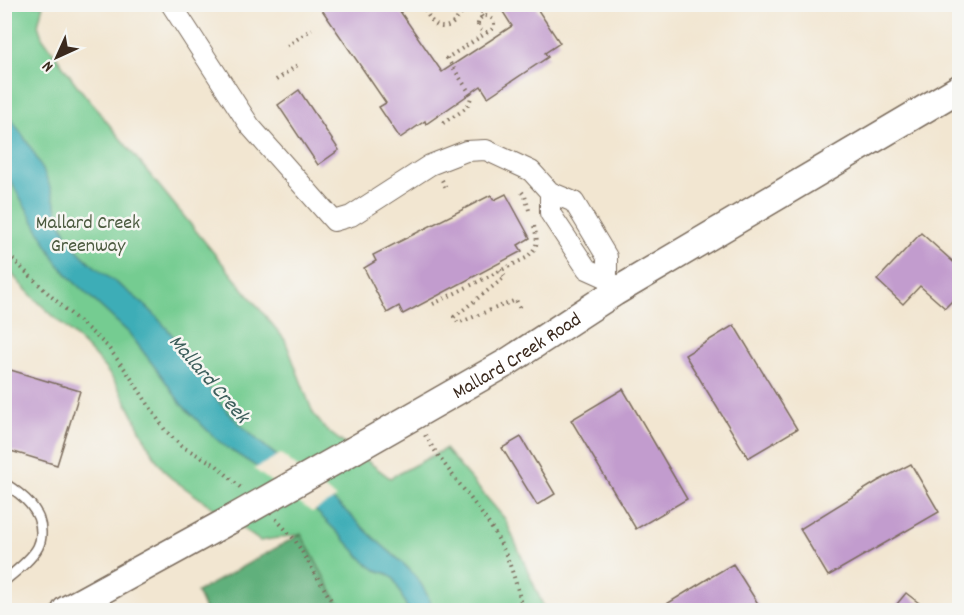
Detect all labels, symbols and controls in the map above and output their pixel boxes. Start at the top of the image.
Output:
north arrow [27,27,87,87]
text: N [37,55,59,77]
park label: Mallard Creek Greenway [36,210,140,261]
street label: Mallard Creek Road [448,307,587,408]
water label: Mallard Creek [160,329,257,433]

